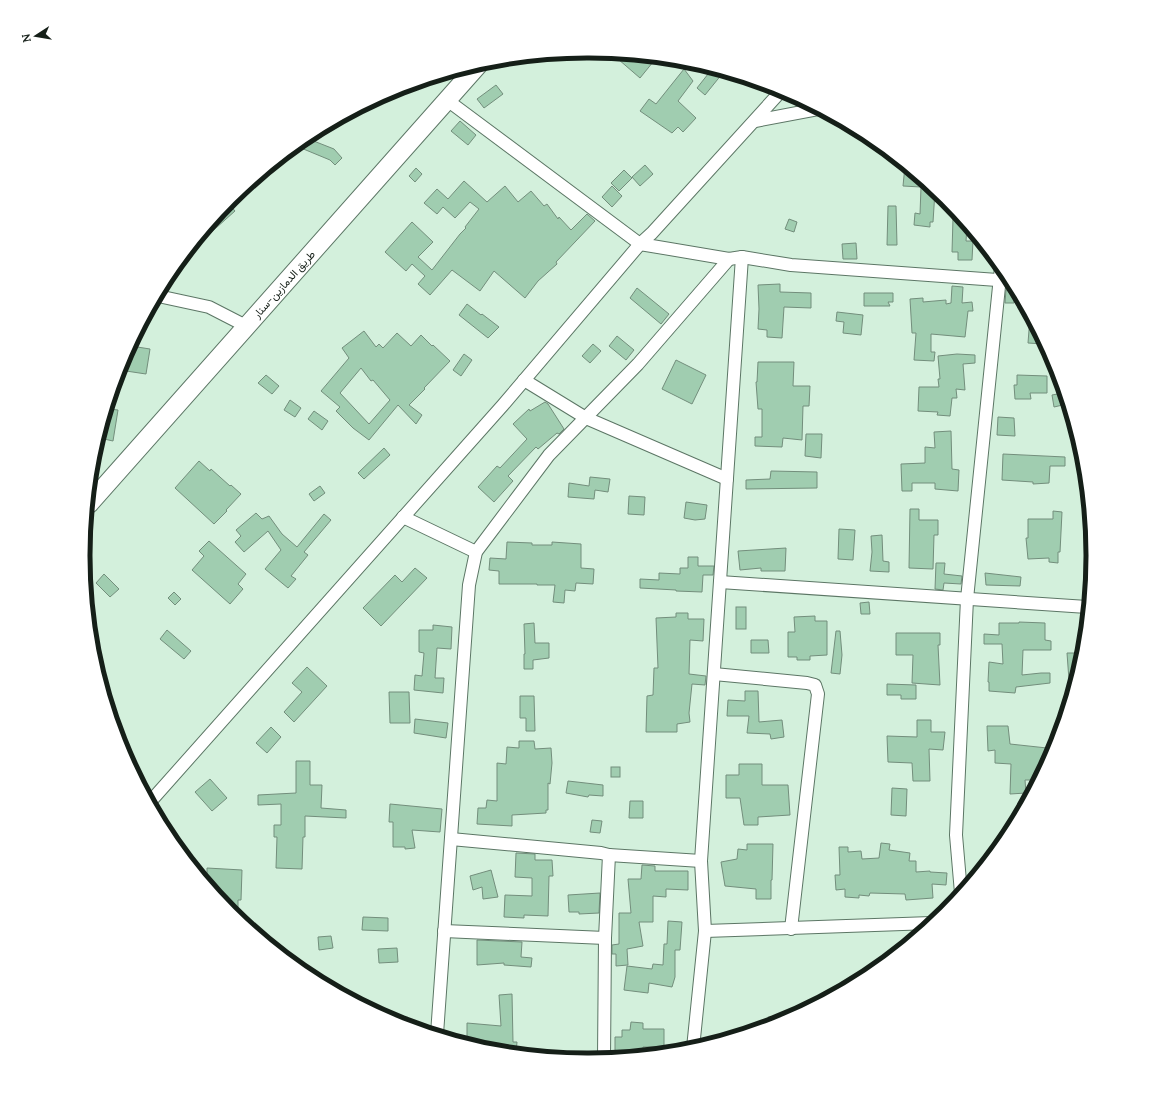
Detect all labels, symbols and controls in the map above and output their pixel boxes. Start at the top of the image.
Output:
north arrow [16,16,56,56]
text: N [18,32,34,44]
street label: طريق الدمازين-سنار [249,247,318,322]

